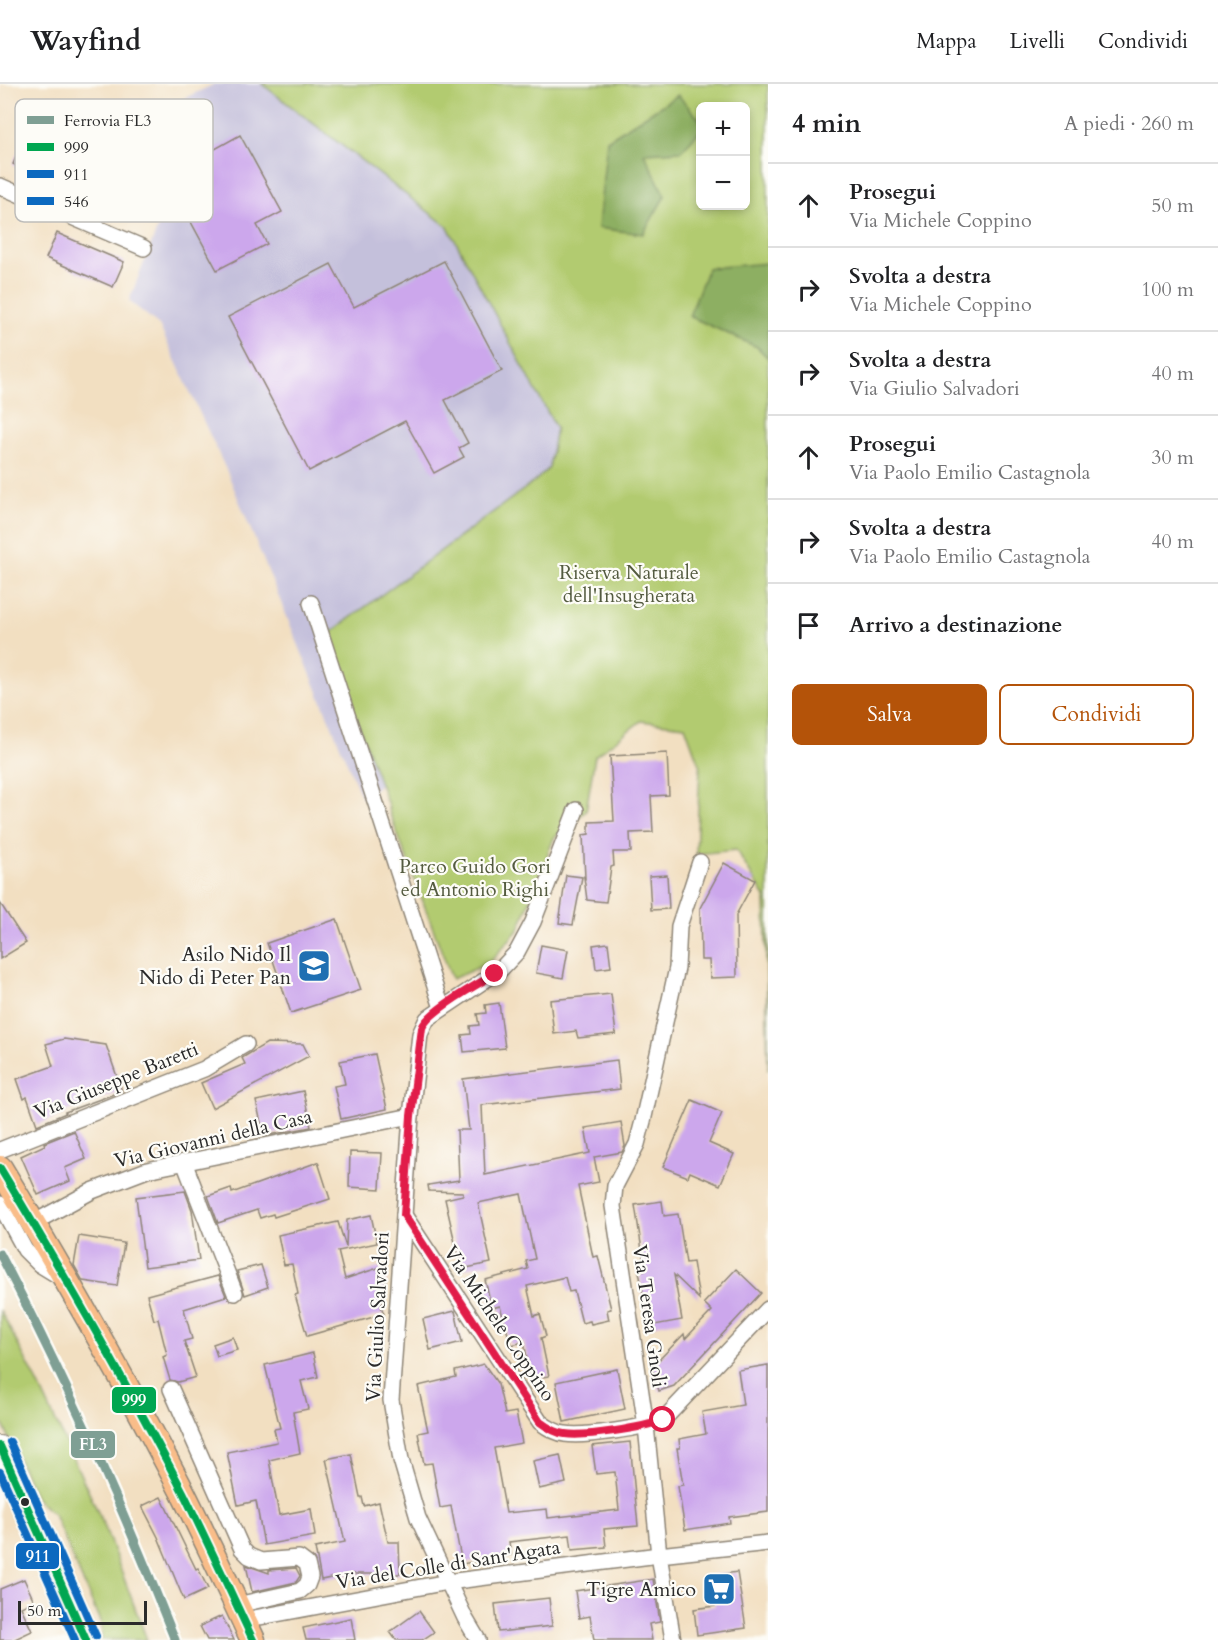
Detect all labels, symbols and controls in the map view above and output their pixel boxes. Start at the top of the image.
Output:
text: Wayfind [30,22,141,60]
text: Mappa [916,27,977,56]
text: Livelli [1010,27,1065,56]
text: Condividi [1098,27,1188,56]
legend [15,99,213,222]
map controls [696,102,750,210]
button: + [696,102,750,156]
text: 4 min [792,106,861,141]
text: Ferrovia FL3 [64,110,152,132]
text: A piedi · 260 m [1064,110,1194,137]
text: 999 [64,137,89,159]
button: − [696,156,750,210]
text: 911 [64,164,89,186]
text: Prosegui [849,177,936,207]
icon: ahead [792,189,825,222]
text: 546 [64,191,89,213]
text: 50 m [1151,192,1194,219]
text: Via Michele Coppino [849,207,1032,234]
text: Svolta a destra [849,261,991,291]
icon: right [792,273,825,306]
text: 100 m [1141,276,1194,303]
text: Via Michele Coppino [849,291,1032,318]
text: Svolta a destra [849,345,991,375]
icon: right [792,357,825,390]
text: 40 m [1151,360,1194,387]
text: Via Giulio Salvadori [849,375,1020,402]
text: Prosegui [849,429,936,459]
icon: ahead [792,441,825,474]
text: 30 m [1151,444,1194,471]
text: Via Paolo Emilio Castagnola [849,459,1090,486]
text: Svolta a destra [849,513,991,543]
icon: right [792,525,825,558]
text: 40 m [1151,528,1194,555]
text: Via Paolo Emilio Castagnola [849,543,1090,570]
park label: Riserva Naturale dell'Insugherata [559,559,699,609]
icon: arrive [792,609,825,642]
text: Arrivo a destinazione [849,610,1062,640]
button: Salva [792,684,987,745]
button: Condividi [999,684,1194,745]
park label: Parco Guido Gori ed Antonio Righi [399,853,551,903]
place label: Asilo Nido Il Nido di Peter Pan [139,941,292,991]
school or university icon: Asilo Nido Il Nido di Peter Pan [296,948,332,984]
route end [481,960,507,986]
street label: Via Giuseppe Baretti [30,1035,203,1126]
street label: Via Giovanni della Casa [112,1103,315,1174]
street label: Via Giulio Salvadori [360,1231,395,1403]
street label: Via Michele Coppino [437,1240,562,1407]
street label: Via Teresa Gnoli [626,1243,673,1390]
line badge: 999 [111,1386,157,1414]
text: 999 [122,1390,146,1412]
route start [649,1406,675,1432]
line badge: FL3 [70,1430,116,1459]
text: FL3 [79,1434,107,1456]
unlabelled marker [19,1496,31,1508]
street label: Via del Colle di Sant'Agata [334,1533,563,1596]
line badge: 911 [15,1542,60,1570]
text: 911 [26,1546,50,1568]
supermarket icon: Tigre Amico [701,1571,737,1607]
place label: Tigre Amico [586,1576,696,1603]
scale bar [18,1598,147,1626]
text: 50 m [27,1600,61,1622]

